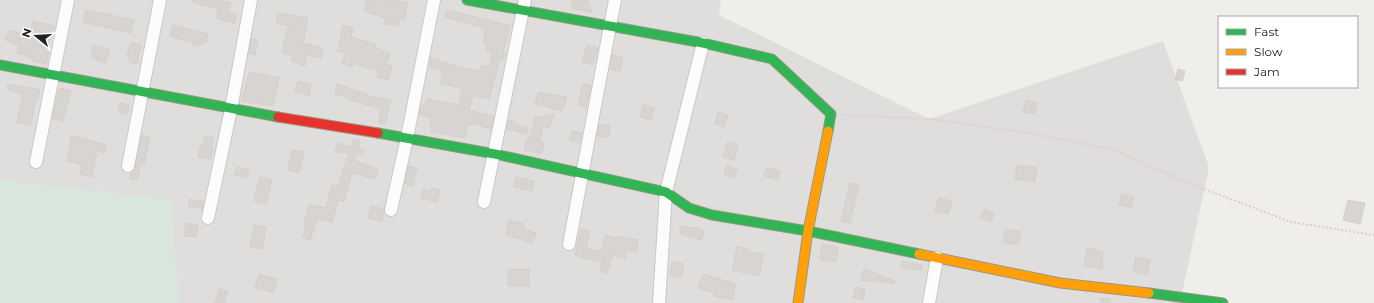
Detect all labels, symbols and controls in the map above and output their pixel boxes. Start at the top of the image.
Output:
north arrow [16,16,56,56]
legend [1218,16,1358,88]
text: Fast [1254,24,1279,39]
text: N [18,27,35,39]
text: Slow [1254,44,1283,59]
text: Jam [1253,64,1280,79]

